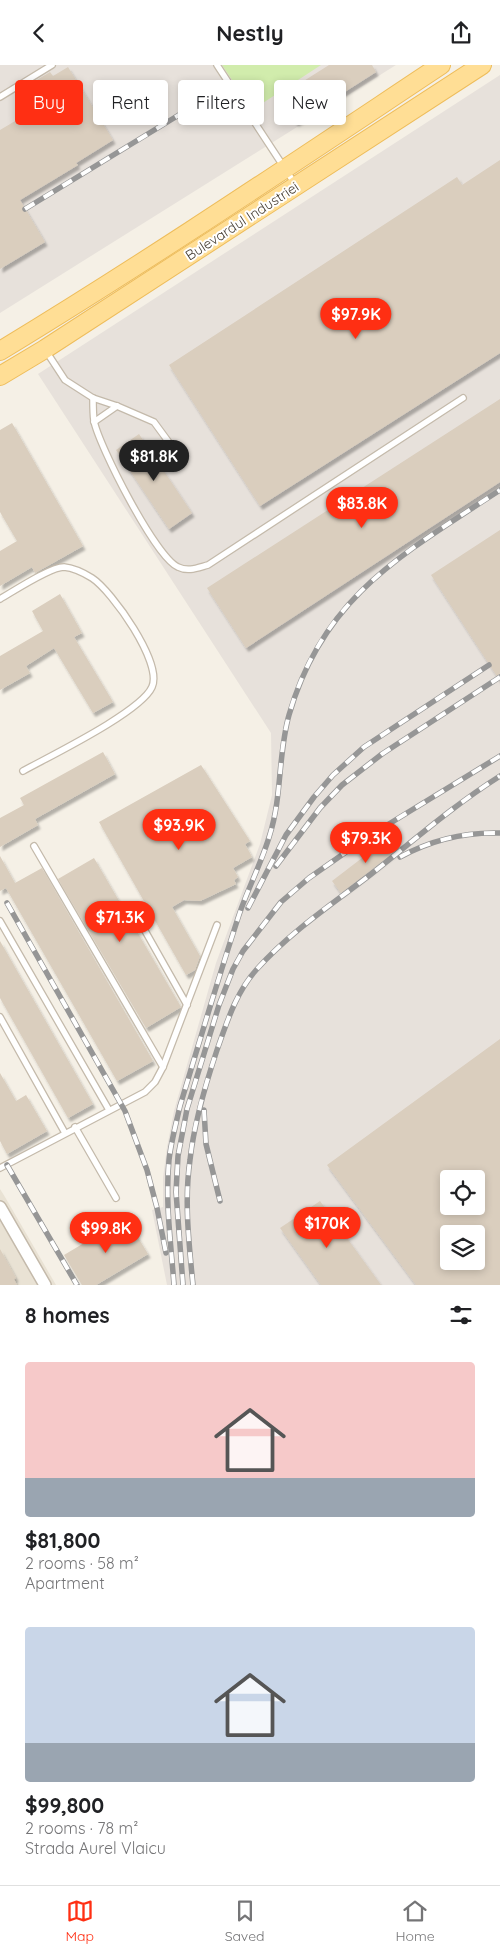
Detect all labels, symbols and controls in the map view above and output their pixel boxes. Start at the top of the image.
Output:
icon: back [25,19,53,47]
text: Nestly [216,19,284,47]
icon: share [447,19,475,47]
chip: Buy [15,80,83,125]
chip: Rent [93,80,168,125]
chip: Filters [178,80,264,125]
chip: New [274,80,346,125]
street label: Bulevardul Industriei [182,178,302,264]
pin: $97.9K [315,297,397,340]
text: $97.9K [331,304,381,324]
pin: $81.8K [113,439,195,482]
text: $81.8K [130,446,178,466]
pin: $83.8K [321,487,403,529]
text: $83.8K [337,493,387,513]
pin: $93.9K [138,809,220,851]
text: $93.9K [154,815,204,835]
pin: $79.3K [325,821,407,864]
text: $79.3K [341,828,391,848]
pin: $71.3K [79,901,161,943]
text: $71.3K [96,907,144,927]
map controls [440,1170,485,1270]
button: locate [440,1170,485,1215]
pin: $170K [292,1207,362,1249]
pin: $99.8K [65,1211,147,1254]
text: $170K [305,1213,349,1233]
text: $99.8K [81,1218,131,1238]
button: layers [440,1225,485,1270]
icon: filters [447,1301,475,1329]
text: 8 homes [25,1302,110,1328]
icon: home [205,1395,295,1485]
text: $81,800 [25,1527,100,1553]
text: 2 rooms · 58 m² [25,1553,139,1573]
text: Apartment [25,1573,105,1593]
icon: home [205,1660,295,1750]
text: $99,800 [25,1792,104,1818]
text: 2 rooms · 78 m² [25,1818,138,1838]
text: Strada Aurel Vlaicu [25,1838,166,1858]
tab: Map [65,1897,94,1945]
tab: Saved [225,1897,265,1945]
tab: Home [395,1897,435,1945]

